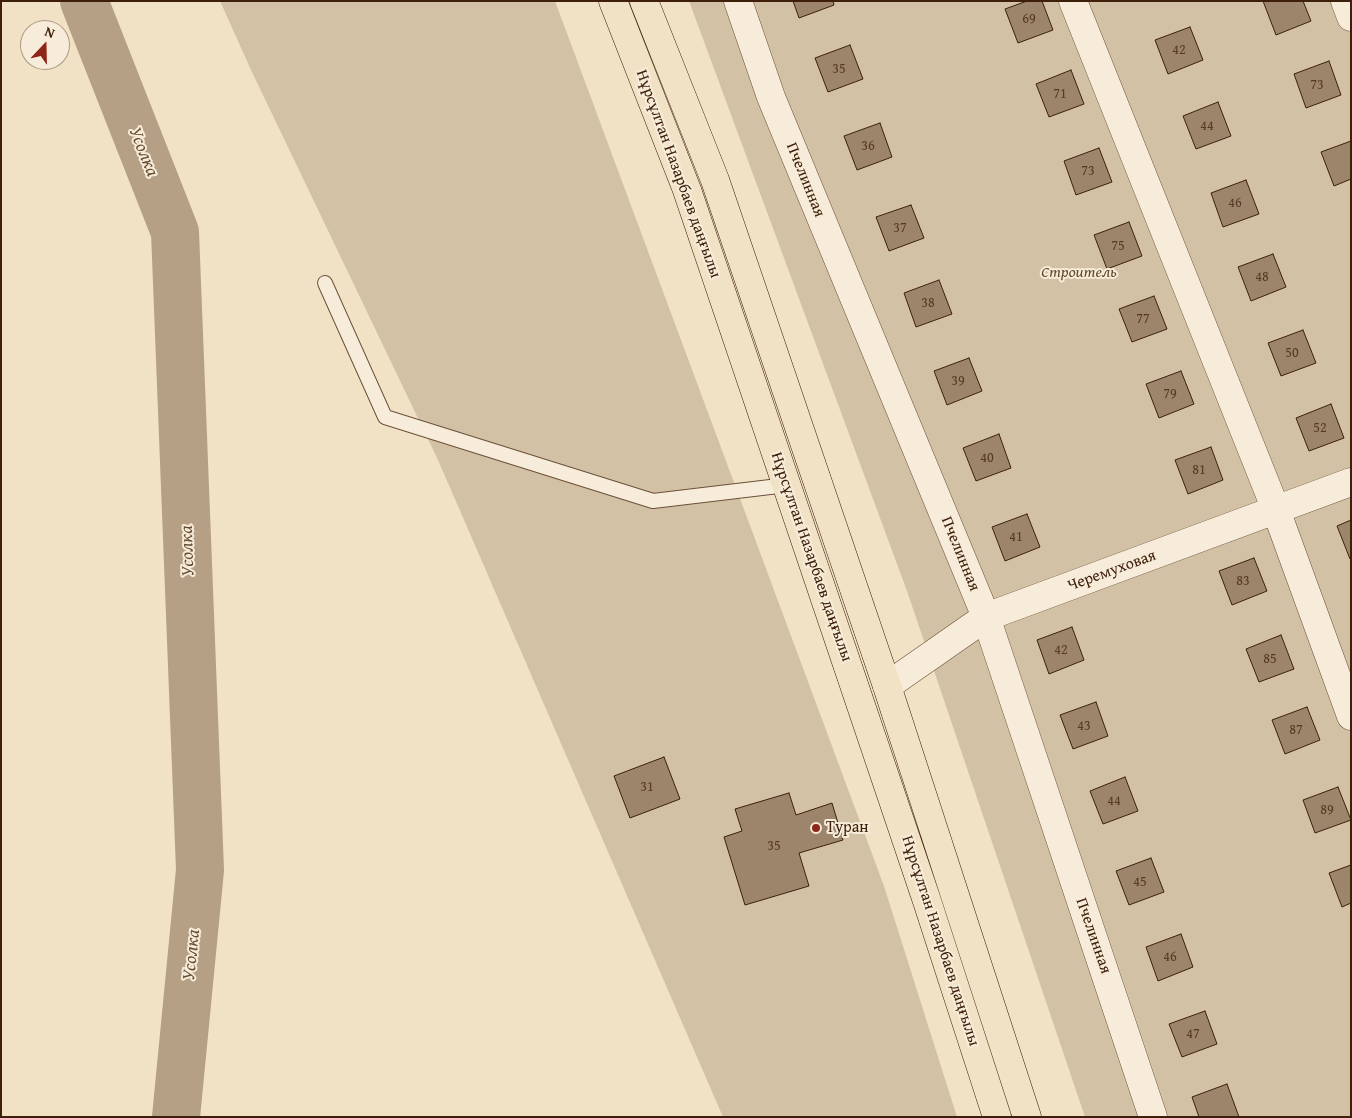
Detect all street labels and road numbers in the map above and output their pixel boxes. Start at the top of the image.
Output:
street label: Нұрсұлтан Назарбаев даңғылы [631,67,725,281]
street label: Пчелинная [781,140,829,220]
street label: Нұрсұлтан Назарбаев даңғылы [766,450,856,664]
street label: Пчелинная [936,514,984,594]
street label: Черемуховая [1065,546,1159,596]
street label: Нұрсұлтан Назарбаев даңғылы [897,833,983,1049]
street label: Пчелинная [1071,896,1115,976]

